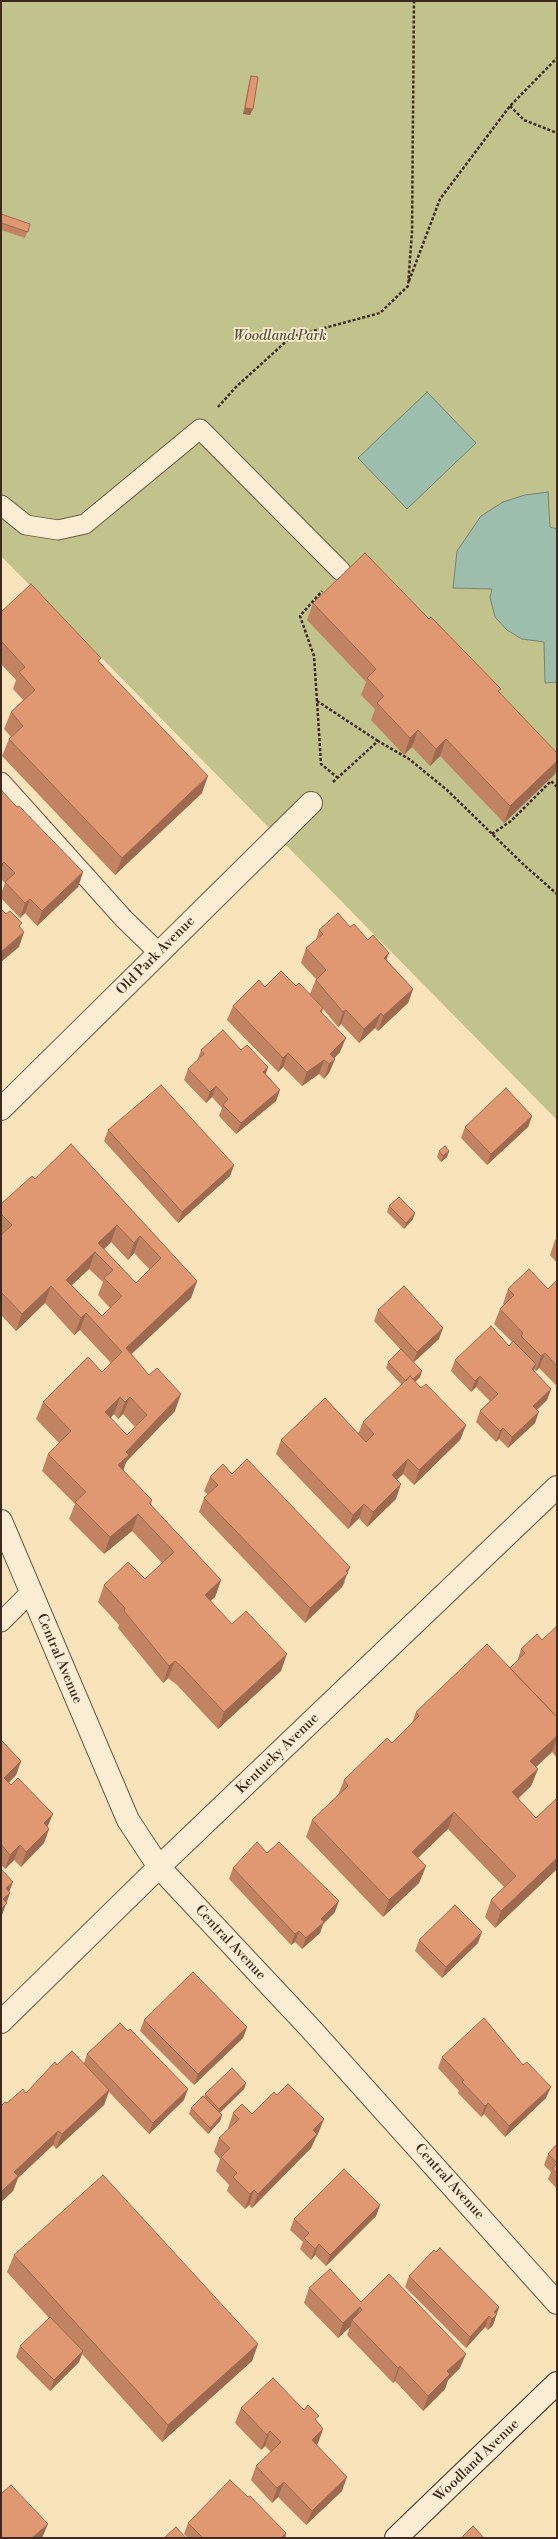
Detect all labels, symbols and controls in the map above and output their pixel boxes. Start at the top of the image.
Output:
park label: Woodland Park [233,329,327,345]
street label: Old Park Avenue [113,913,199,999]
street label: Central Avenue [32,1611,86,1707]
street label: Kentucky Avenue [233,1710,323,1798]
street label: Central Avenue [191,1902,269,1984]
street label: Central Avenue [411,2141,487,2223]
street label: Woodland Avenue [431,2416,523,2506]

